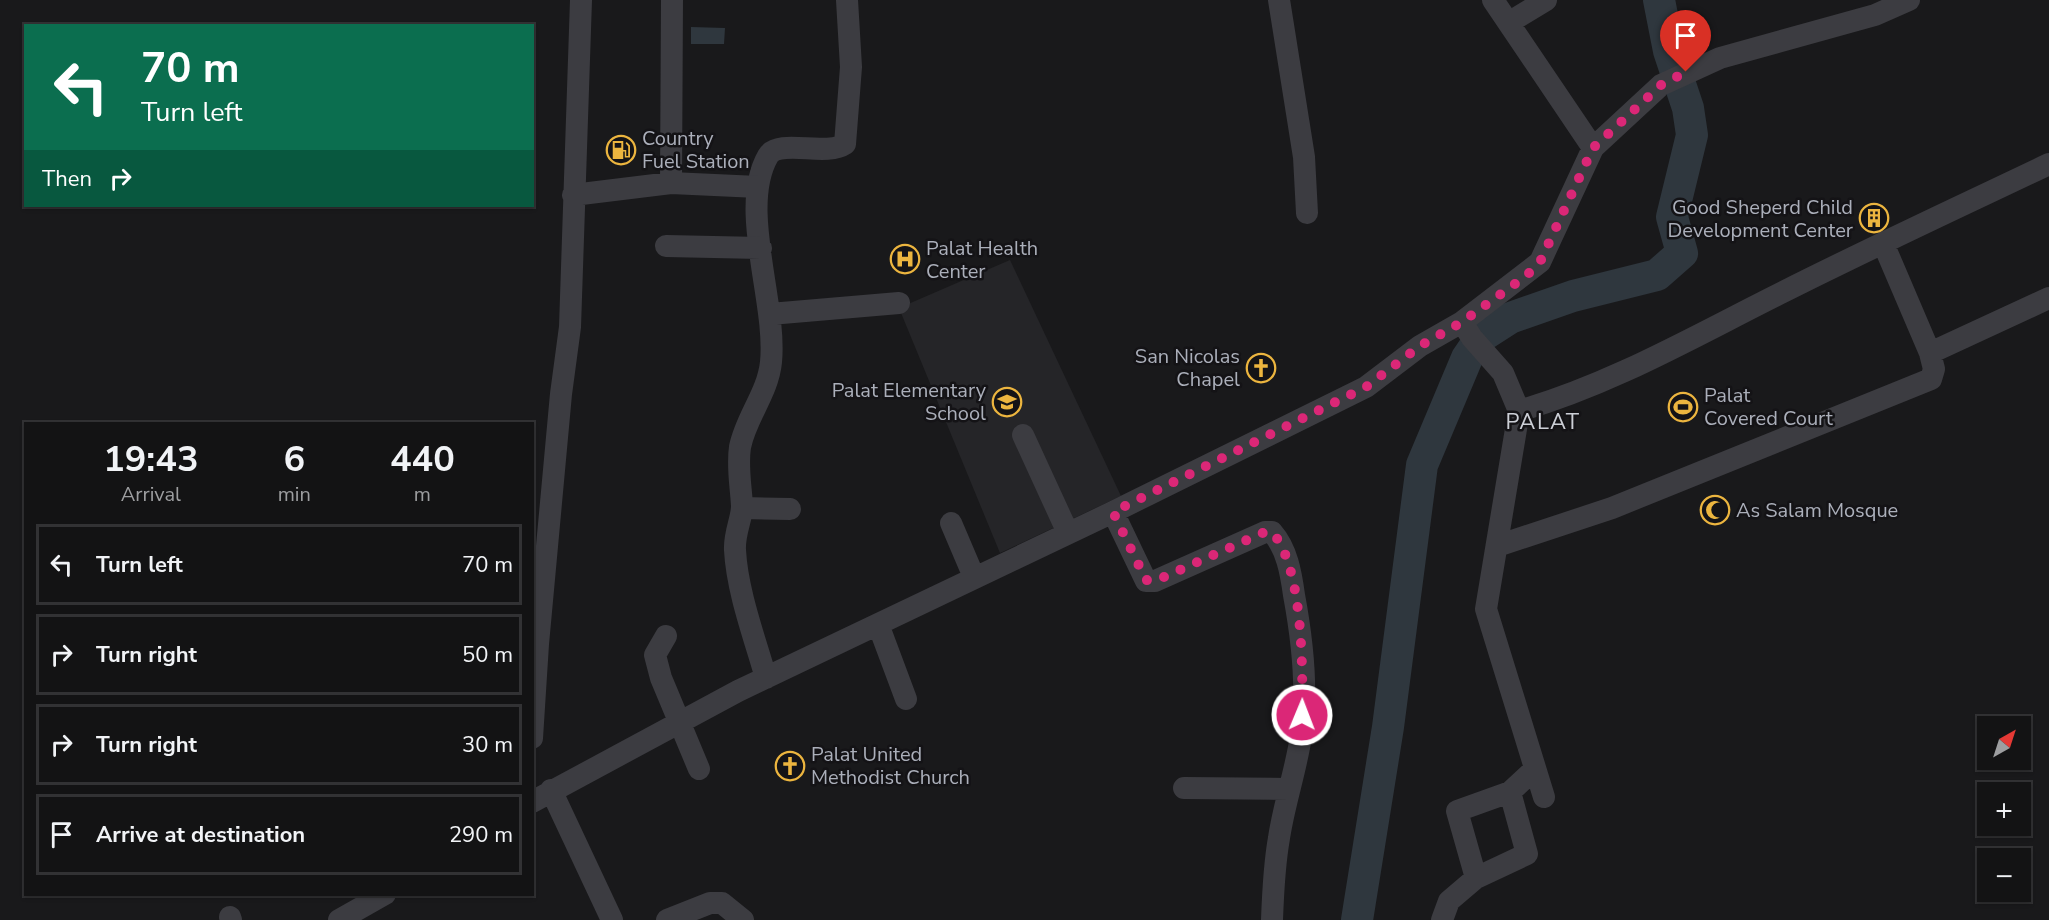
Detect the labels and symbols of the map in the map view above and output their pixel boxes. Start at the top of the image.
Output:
pin [1660,10,1711,72]
place label: Country Fuel Station [642,125,750,175]
fuel station icon: Country Fuel Station [605,134,637,166]
place label: Good Sheperd Child Development Center [1668,194,1853,244]
building icon: Good Sheperd Child Development Center [1858,202,1890,234]
place label: Palat Health Center [926,235,1038,285]
hospital icon: Palat Health Center [889,243,921,275]
place label: San Nicolas Chapel [1135,343,1240,393]
church icon: San Nicolas Chapel [1245,352,1277,384]
place label: Palat Elementary School [832,377,987,427]
place label: Palat Covered Court [1704,382,1834,432]
school or university icon: Palat Elementary School [991,386,1023,418]
sports icon: Palat Covered Court [1667,391,1699,423]
district label: PALAT [1506,407,1581,437]
mosque icon: As Salam Mosque [1699,494,1731,526]
place label: As Salam Mosque [1736,497,1898,524]
position arrow [1270,683,1334,747]
north arrow [1977,716,2031,770]
place label: Palat United Methodist Church [811,741,970,791]
church icon: Palat United Methodist Church [774,750,806,782]

